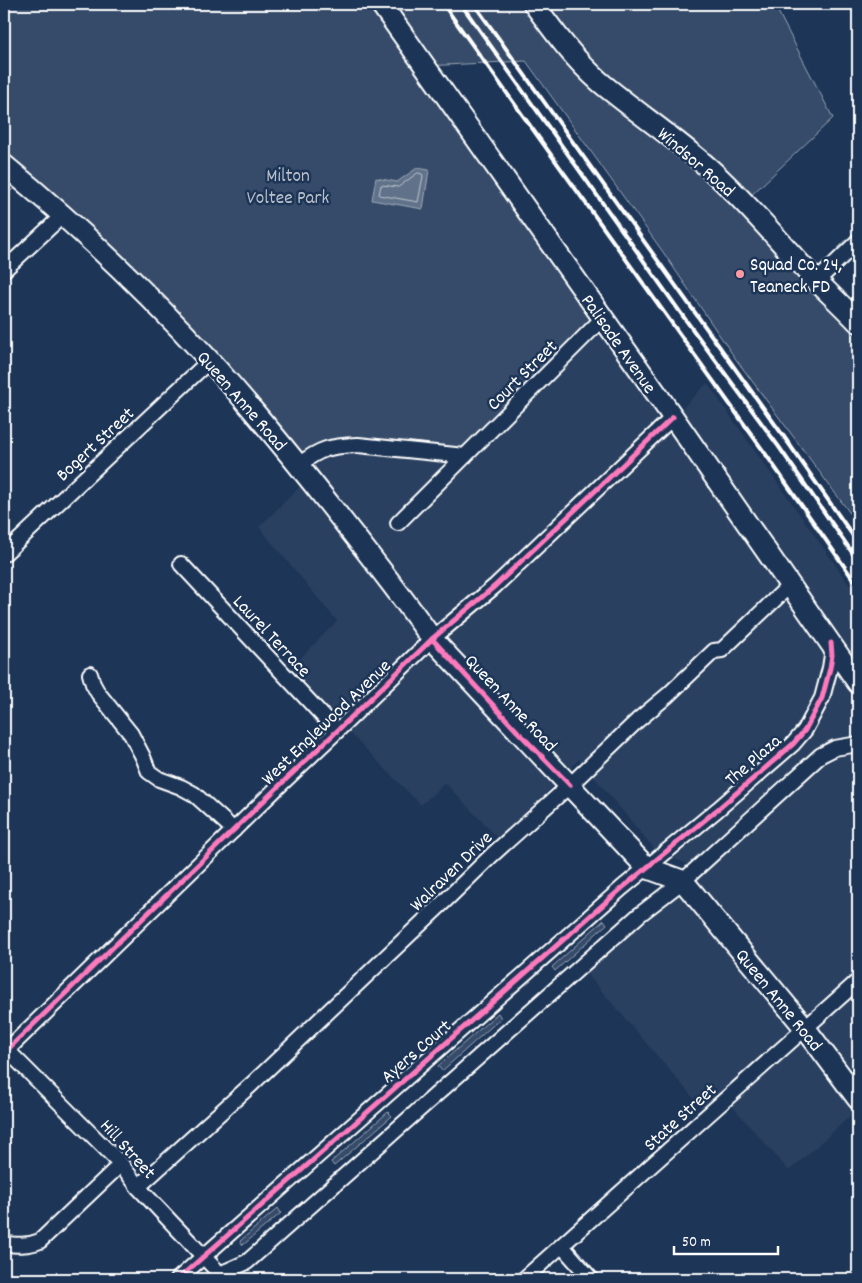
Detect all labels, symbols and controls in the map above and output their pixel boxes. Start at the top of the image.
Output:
street label: Windsor Road [650,122,740,205]
park label: Milton Voltee Park [247,164,329,213]
place label: Squad Co. 24, Teaneck FD [750,253,842,302]
marker: Squad Co. 24, Teaneck FD [734,268,746,280]
street label: Palisade Avenue [573,290,661,400]
street label: Court Street [482,335,565,418]
street label: Queen Anne Road [189,346,292,458]
street label: Bogert Street [51,402,142,489]
street label: Laurel Terrace [225,590,316,685]
street label: Queen Anne Road [457,649,562,759]
street label: West Englewood Avenue [256,654,399,793]
street label: The Plaza [720,729,789,794]
street label: Walraven Drive [405,826,500,919]
street label: Queen Anne Road [727,944,827,1058]
street label: Ayers Court [376,1014,459,1091]
street label: State Street [639,1078,724,1159]
street label: Hill Street [92,1114,161,1186]
scale bar [674,1223,778,1255]
text: 50 m [682,1232,711,1254]

